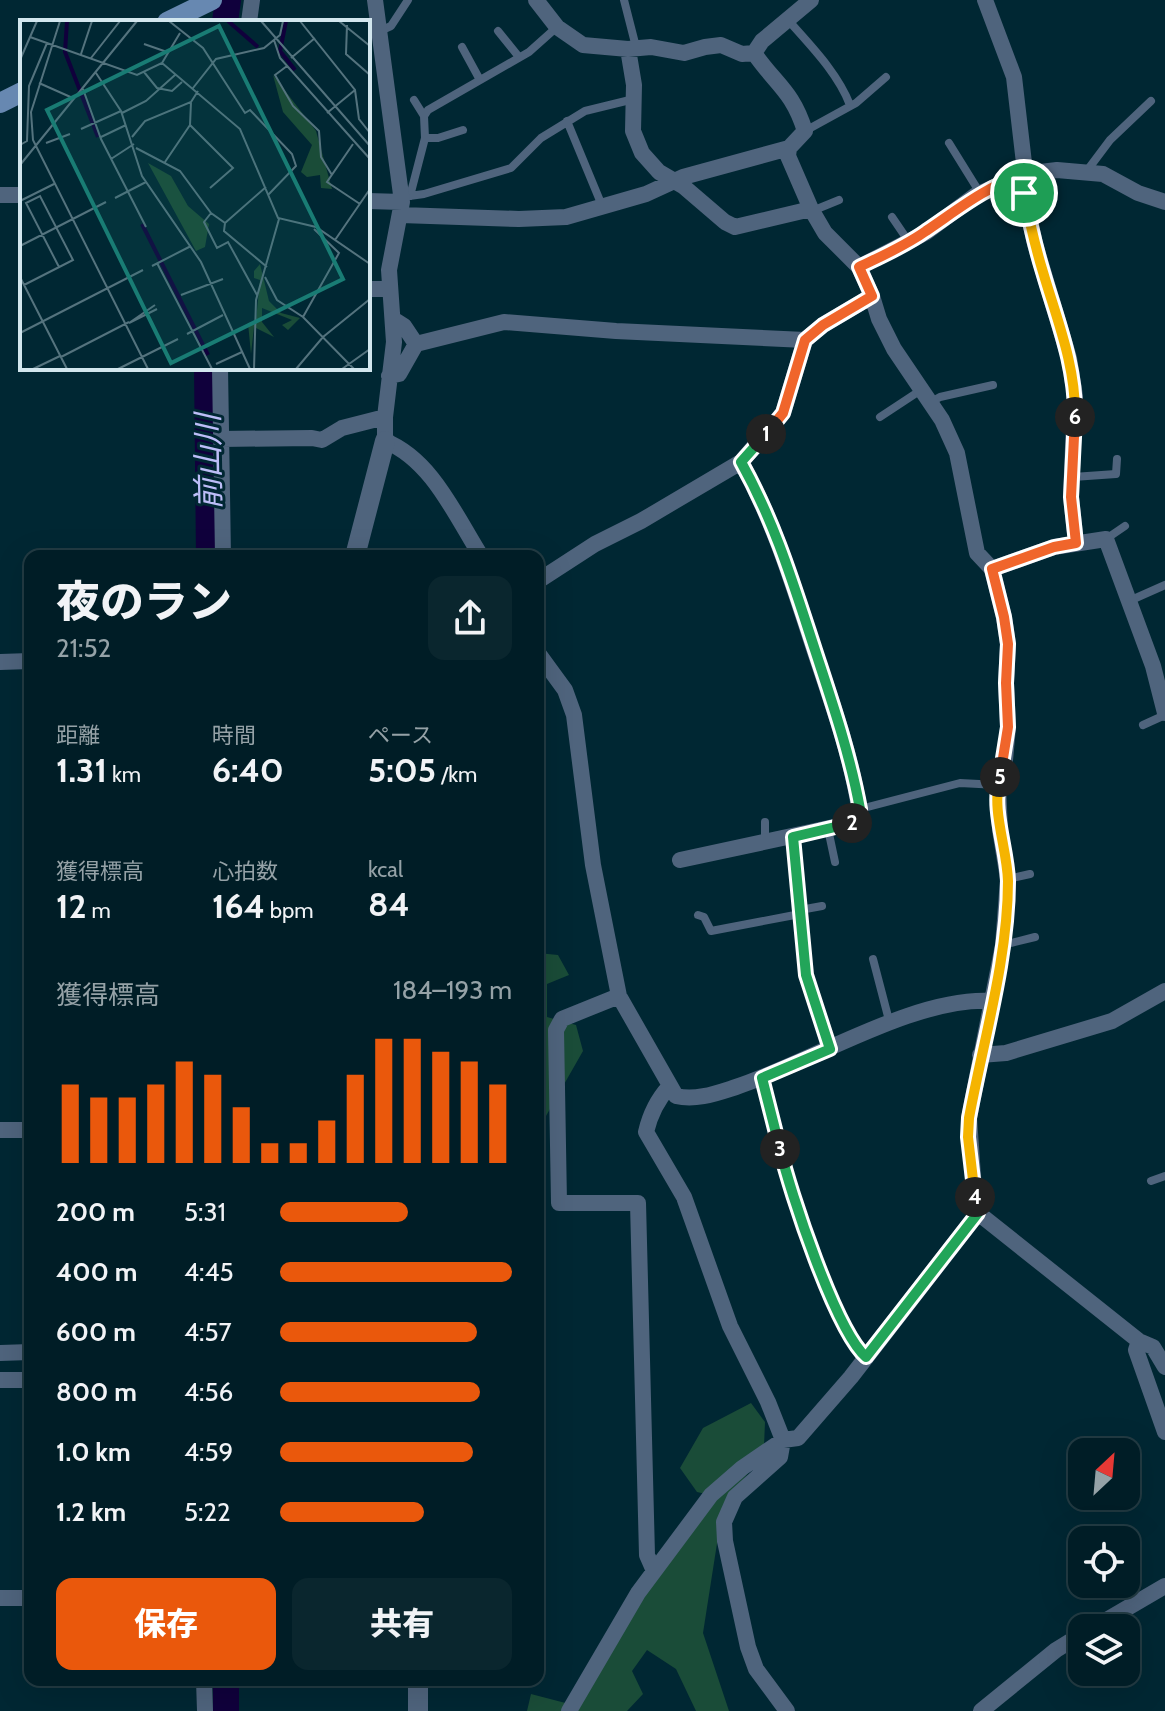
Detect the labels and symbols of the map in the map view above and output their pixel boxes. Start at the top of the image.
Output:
inset map [20,20,370,370]
pin [990,159,1058,227]
pin: 6 [1055,397,1095,437]
water label: 前山川 [188,411,228,510]
pin: 1 [746,414,786,454]
pin: 5 [980,757,1020,797]
pin: 2 [832,803,872,843]
pin: 3 [760,1129,800,1169]
pin: 4 [955,1177,995,1217]
north arrow [1068,1438,1140,1510]

